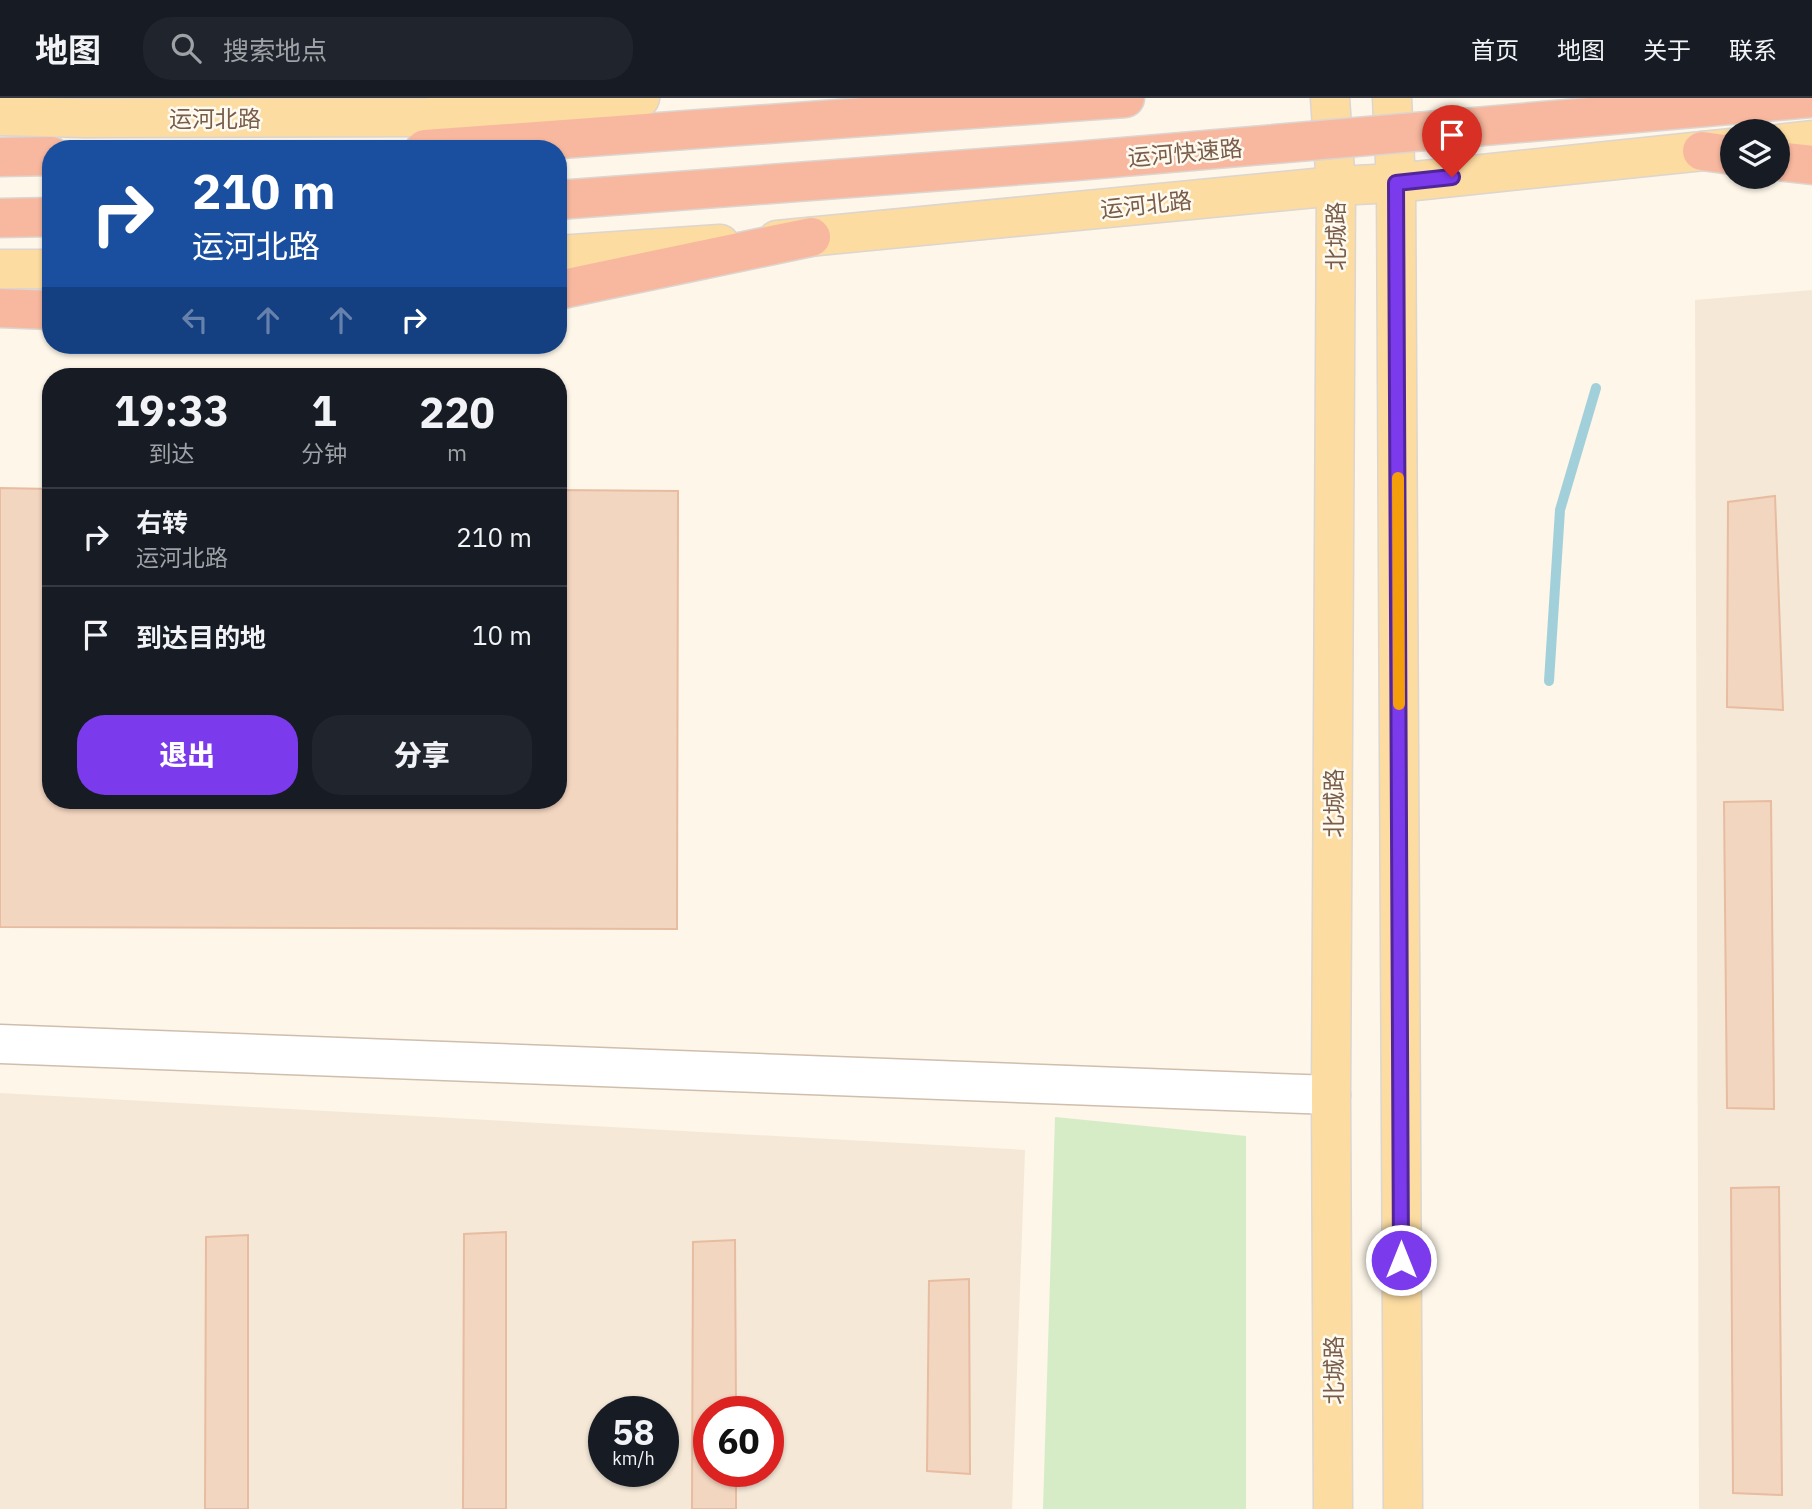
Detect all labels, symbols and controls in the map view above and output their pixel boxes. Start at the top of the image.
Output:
search box [143,17,633,80]
text: 地图 [35,28,101,71]
icon: search [167,29,205,67]
text: 搜索地点 [223,33,327,67]
text: 首页 [1471,34,1519,66]
text: 地图 [1557,34,1605,66]
text: 关于 [1643,34,1691,66]
text: 联系 [1729,34,1777,66]
street label: 运河北路 [169,103,261,133]
pin [1422,105,1482,177]
icon: arrive [1433,116,1471,154]
map controls [1720,119,1790,189]
button: layers [1720,119,1790,189]
street label: 运河快速路 [1126,132,1244,172]
text: 210 m [192,159,336,222]
icon: right [77,168,168,259]
street label: 运河北路 [1099,184,1193,224]
street label: 北城路 [1320,202,1350,271]
text: 运河北路 [192,225,320,267]
icon: left [176,301,214,339]
icon: ahead [249,301,287,339]
icon: ahead [322,301,360,339]
icon: right [395,301,433,339]
text: 19:33 [114,383,229,438]
text: 1 [311,383,337,438]
text: 220 [419,385,495,440]
text: m [447,437,467,467]
text: 到达 [149,438,195,468]
text: 分钟 [301,438,347,468]
text: 右转 [136,505,188,539]
icon: right [77,518,115,556]
text: 210 m [456,520,532,554]
text: 运河北路 [136,542,228,572]
icon: arrive [77,616,115,654]
text: 10 m [472,618,532,652]
text: 到达目的地 [136,620,266,654]
button: 退出 [77,715,298,795]
button: 分享 [312,715,532,795]
street label: 北城路 [1318,769,1348,838]
position arrow [1364,1223,1438,1297]
street label: 北城路 [1318,1336,1348,1405]
speed limit sign: 60 [693,1396,784,1487]
text: 58 [612,1409,655,1455]
text: km/h [612,1447,655,1470]

